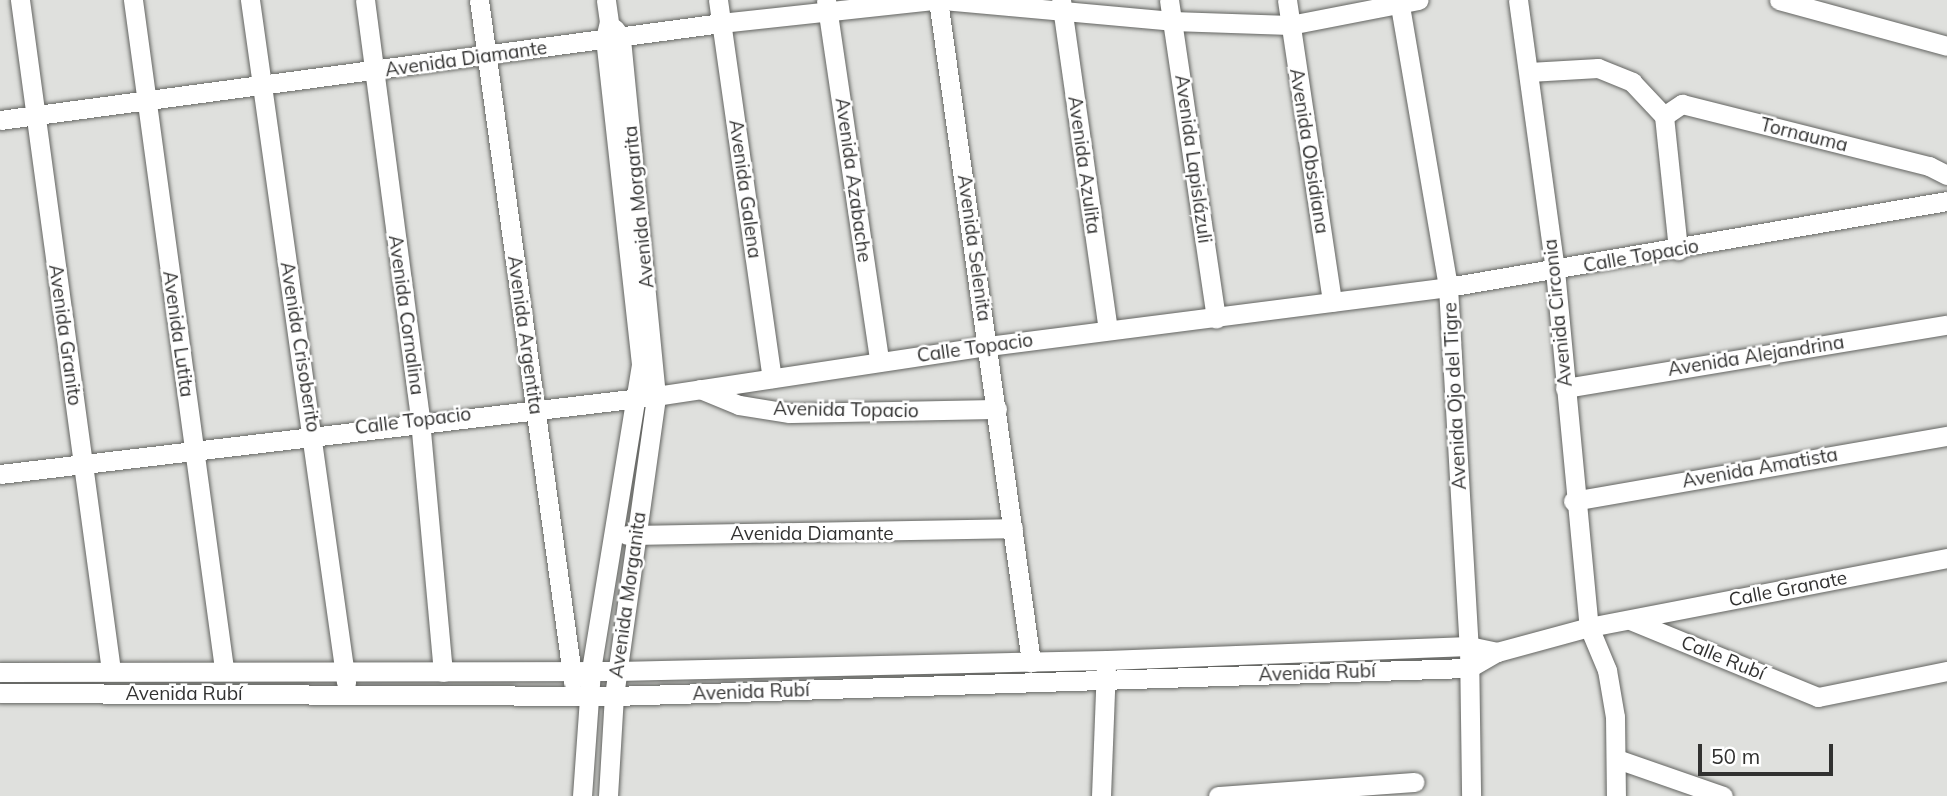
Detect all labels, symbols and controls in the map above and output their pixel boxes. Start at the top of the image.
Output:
street label: Avenida Diamante [384,36,548,82]
street label: Avenida Obsidiana [1285,67,1333,235]
street label: Avenida Lapislázuli [1170,73,1216,245]
street label: Avenida Azulita [1063,95,1105,235]
street label: Avenida Azabache [830,96,876,264]
street label: Tornauma [1758,113,1850,157]
street label: Avenida Galena [724,118,766,260]
street label: Avenida Morgarita [619,125,659,289]
street label: Avenida Selenita [952,173,996,323]
street label: Avenida Cornalina [383,234,429,396]
street label: Calle Topacio [1581,235,1701,277]
street label: Avenida Circonia [1539,238,1577,388]
street label: Avenida Argentita [503,254,547,416]
street label: Avenida Crisoberito [275,260,325,434]
street label: Avenida Granito [44,263,86,407]
street label: Avenida Lutita [158,269,198,399]
street label: Avenida Ojo del Tigre [1439,302,1471,490]
street label: Calle Topacio [916,329,1034,367]
street label: Avenida Alejandrina [1666,331,1846,381]
street label: Avenida Topacio [773,397,919,423]
street label: Calle Topacio [354,403,472,439]
street label: Avenida Amatista [1680,443,1840,493]
street label: Avenida Morganita [605,510,651,680]
street label: Avenida Diamante [730,523,894,545]
street label: Calle Granate [1727,566,1849,612]
street label: Calle Rubí [1678,631,1768,685]
street label: Avenida Rubí [1258,660,1376,686]
street label: Avenida Rubí [692,679,810,705]
street label: Avenida Rubí [125,683,243,705]
scale bar [1702,730,1837,774]
text: 50 m [1711,743,1760,769]

